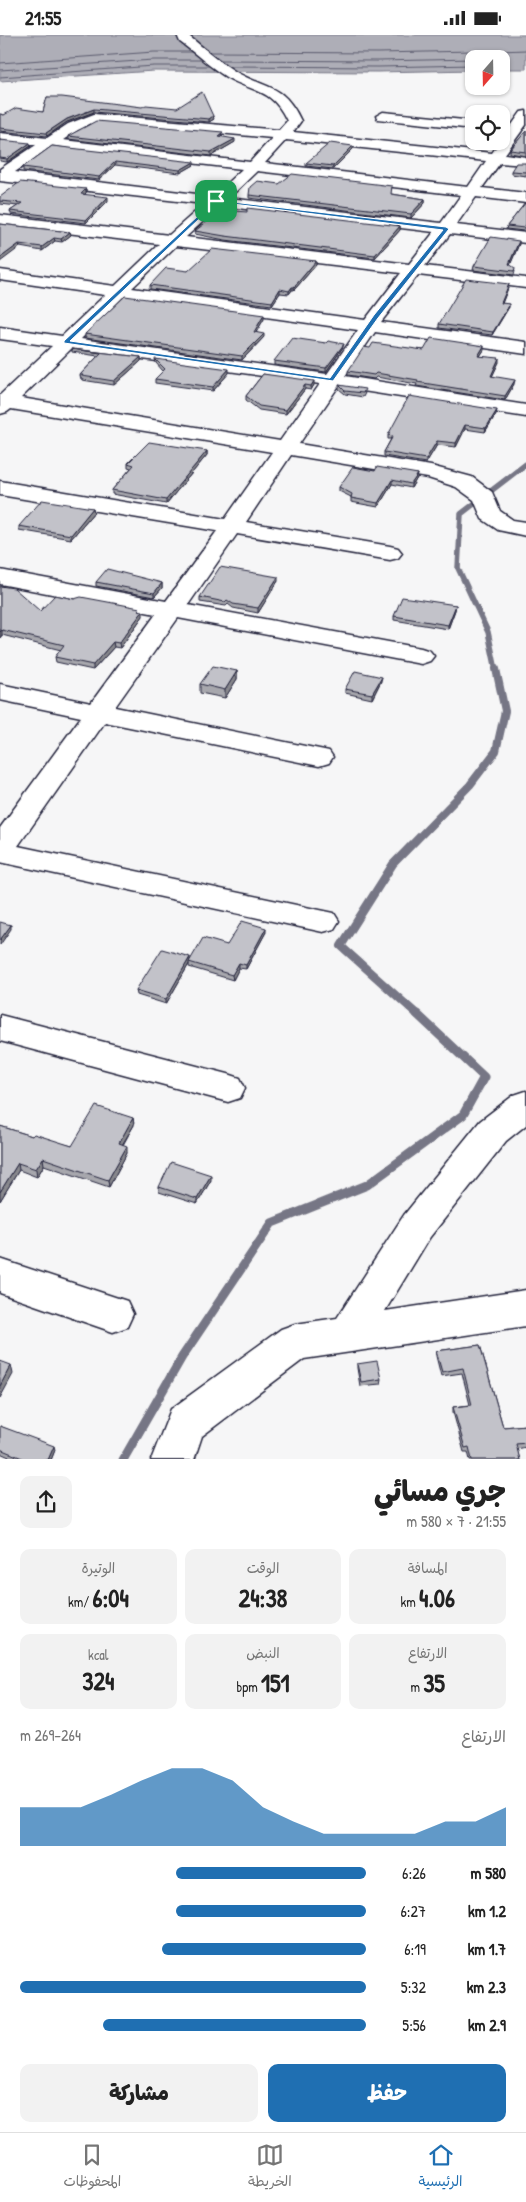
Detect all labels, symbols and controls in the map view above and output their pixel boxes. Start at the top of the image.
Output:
text: 21:55 [25,5,61,31]
north arrow [465,50,510,95]
map controls [465,50,510,150]
button: locate [465,105,510,150]
pin [195,180,237,222]
icon: arrive [202,187,230,215]
text: جري مسائي [374,1472,506,1510]
button: share [20,1476,72,1528]
text: 21:55 · 7 × 580 m [406,1510,506,1532]
text: الوتيرة [81,1558,115,1577]
text: الوقت [247,1558,279,1577]
text: المسافة [408,1558,448,1577]
text: 6:04 [92,1581,129,1615]
text: 24:38 [239,1581,287,1615]
text: 4.06 [419,1581,455,1615]
text: /km [68,1592,92,1611]
text: km [400,1592,419,1611]
text: النبض [246,1643,280,1662]
text: الارتفاع [408,1643,447,1662]
text: kcal [88,1645,109,1664]
text: 324 [82,1664,114,1698]
text: 151 [261,1666,290,1700]
text: 35 [423,1666,445,1700]
text: bpm [236,1677,261,1696]
text: m [410,1677,423,1696]
text: 264–269 m [20,1724,81,1746]
text: الارتفاع [461,1725,506,1747]
text: 6:26 [402,1862,426,1884]
text: 580 m [471,1862,506,1884]
text: 6:27 [400,1900,426,1922]
text: 1.2 km [468,1900,506,1922]
text: 6:19 [404,1938,426,1960]
text: 1.7 km [468,1938,506,1960]
text: 5:32 [401,1976,426,1998]
text: 2.3 km [467,1976,506,1998]
text: 5:56 [402,2014,426,2036]
text: 2.9 km [468,2014,506,2036]
button: مشاركة [20,2064,258,2122]
button: حفظ [268,2064,506,2122]
tab: المحفوظات [63,2141,121,2194]
tab: الخريطة [248,2141,292,2194]
tab: الرئيسية [419,2141,463,2194]

